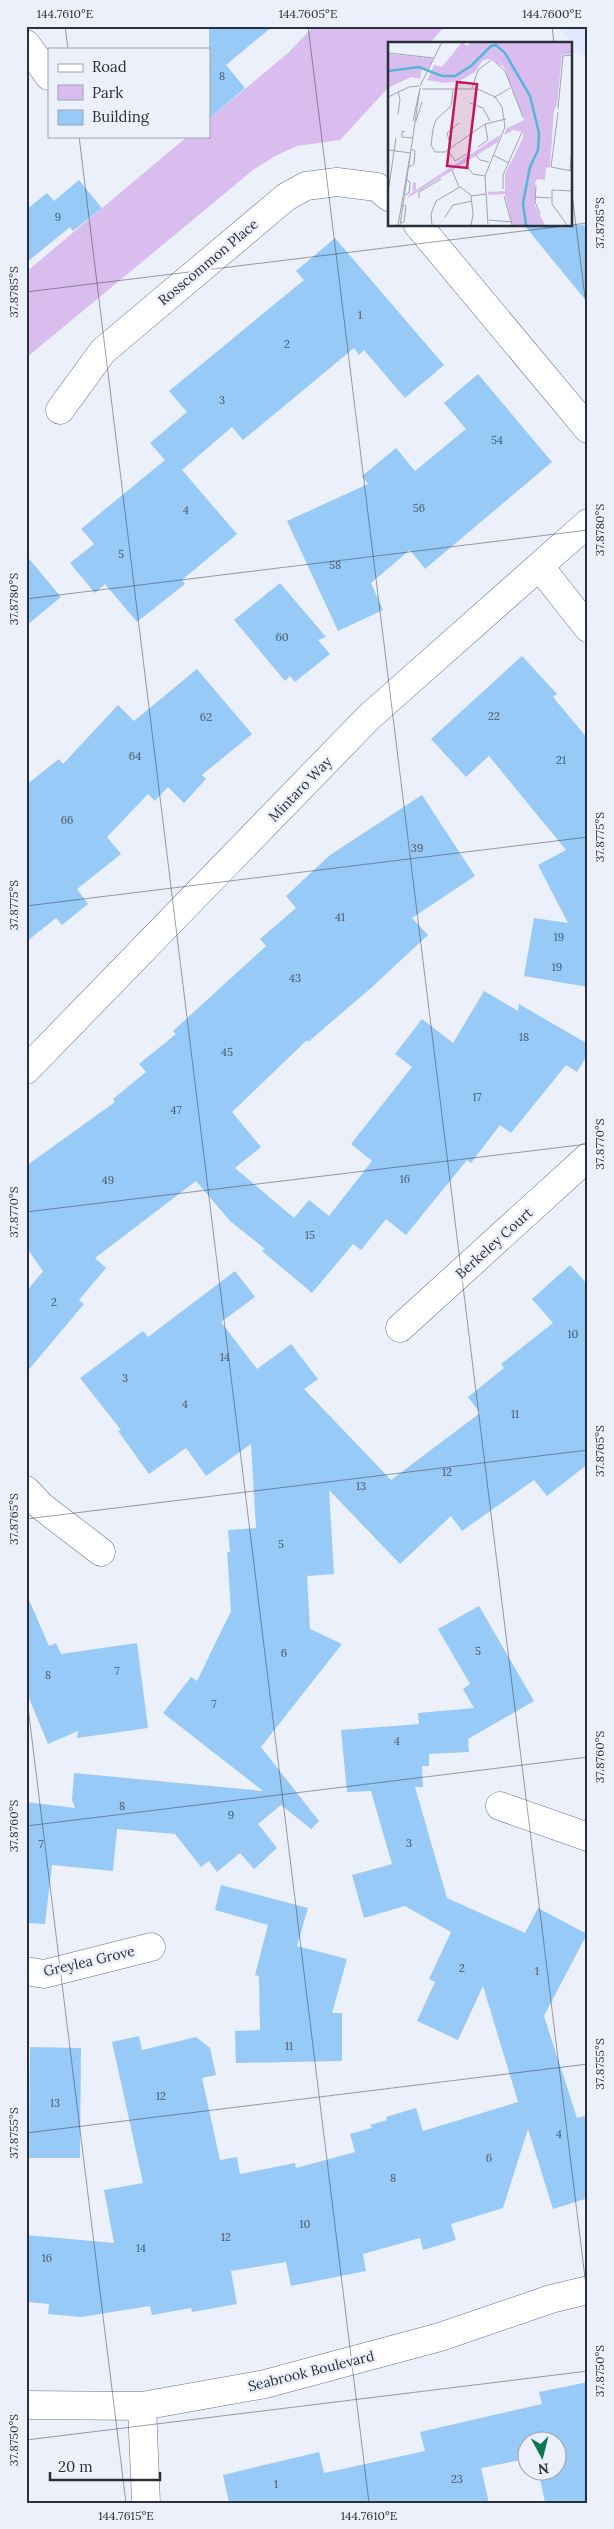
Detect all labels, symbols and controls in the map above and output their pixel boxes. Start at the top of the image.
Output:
text: 144.7610°E [37,6,93,21]
text: 144.7605°E [279,6,337,21]
text: 144.7600°E [522,6,582,21]
inset map [388,42,572,226]
legend [48,48,210,138]
text: Road [92,57,127,76]
house number: 8 [219,69,225,83]
text: Park [92,83,123,102]
text: Building [92,107,150,126]
text: 37.8785°S [592,197,607,249]
house number: 9 [55,210,61,224]
street label: Rosscommon Place [154,215,262,309]
text: 37.8785°S [6,266,21,318]
house number: 1 [358,308,362,322]
house number: 2 [284,337,290,351]
house number: 3 [219,393,225,407]
house number: 54 [491,433,503,447]
house number: 56 [413,501,425,515]
house number: 4 [183,503,189,517]
text: 37.8780°S [592,504,607,556]
house number: 5 [118,547,124,561]
house number: 58 [329,558,341,572]
text: 37.8780°S [6,573,21,625]
house number: 60 [275,630,289,644]
house number: 22 [488,709,500,723]
house number: 62 [200,710,212,724]
house number: 64 [129,749,141,763]
street label: Mintaro Way [265,752,336,825]
house number: 21 [556,753,566,767]
text: 37.8775°S [592,812,607,862]
house number: 66 [61,813,73,827]
house number: 39 [411,841,423,855]
text: 37.8775°S [6,880,21,930]
house number: 41 [335,910,345,924]
house number: 19 [554,930,564,944]
house number: 19 [552,960,562,974]
house number: 43 [289,971,301,985]
house number: 18 [519,1030,529,1044]
house number: 45 [221,1045,233,1059]
house number: 17 [472,1090,482,1104]
house number: 47 [170,1103,182,1117]
text: 37.8770°S [592,1118,607,1170]
house number: 16 [400,1172,410,1186]
house number: 49 [102,1173,114,1187]
text: 37.8770°S [6,1186,21,1238]
street label: Berkeley Court [452,1203,537,1282]
house number: 15 [305,1228,315,1242]
house number: 2 [51,1295,57,1309]
house number: 10 [568,1327,579,1341]
house number: 14 [220,1350,230,1364]
house number: 3 [122,1371,128,1385]
house number: 4 [182,1397,188,1411]
house number: 11 [511,1407,519,1421]
text: 37.8765°S [592,1425,607,1477]
house number: 12 [442,1465,452,1479]
house number: 13 [356,1479,366,1493]
text: 37.8765°S [6,1493,21,1545]
house number: 5 [278,1537,284,1551]
house number: 5 [475,1644,481,1658]
house number: 6 [281,1646,287,1660]
house number: 7 [114,1664,120,1678]
house number: 8 [45,1668,51,1682]
house number: 7 [211,1697,217,1711]
text: 37.8760°S [592,1730,607,1783]
house number: 4 [394,1734,400,1748]
text: 37.8760°S [6,1799,21,1852]
house number: 8 [119,1799,125,1813]
house number: 9 [228,1808,234,1822]
house number: 3 [406,1836,412,1850]
house number: 7 [38,1837,44,1851]
street label: Greylea Grove [42,1942,137,1980]
house number: 2 [459,1961,465,1975]
house number: 1 [535,1964,539,1978]
text: 37.8755°S [592,2038,607,2090]
house number: 11 [285,2039,293,2053]
house number: 12 [156,2089,166,2103]
house number: 13 [50,2096,60,2110]
text: 37.8755°S [6,2107,21,2159]
house number: 4 [556,2127,562,2141]
house number: 6 [486,2151,492,2165]
house number: 8 [390,2171,396,2185]
house number: 10 [300,2217,311,2231]
house number: 12 [221,2230,231,2244]
house number: 14 [136,2241,146,2255]
house number: 16 [42,2251,52,2265]
text: 37.8750°S [592,2345,607,2397]
street label: Seabrook Boulevard [246,2347,376,2395]
text: 37.8750°S [6,2414,21,2466]
north arrow [516,2432,566,2482]
scale bar [50,2449,160,2481]
text: 20 m [58,2457,93,2476]
text: N [537,2459,550,2479]
house number: 23 [451,2472,463,2486]
house number: 1 [274,2477,278,2491]
text: 144.7615°E [98,2508,154,2523]
text: 144.7610°E [341,2508,397,2523]

